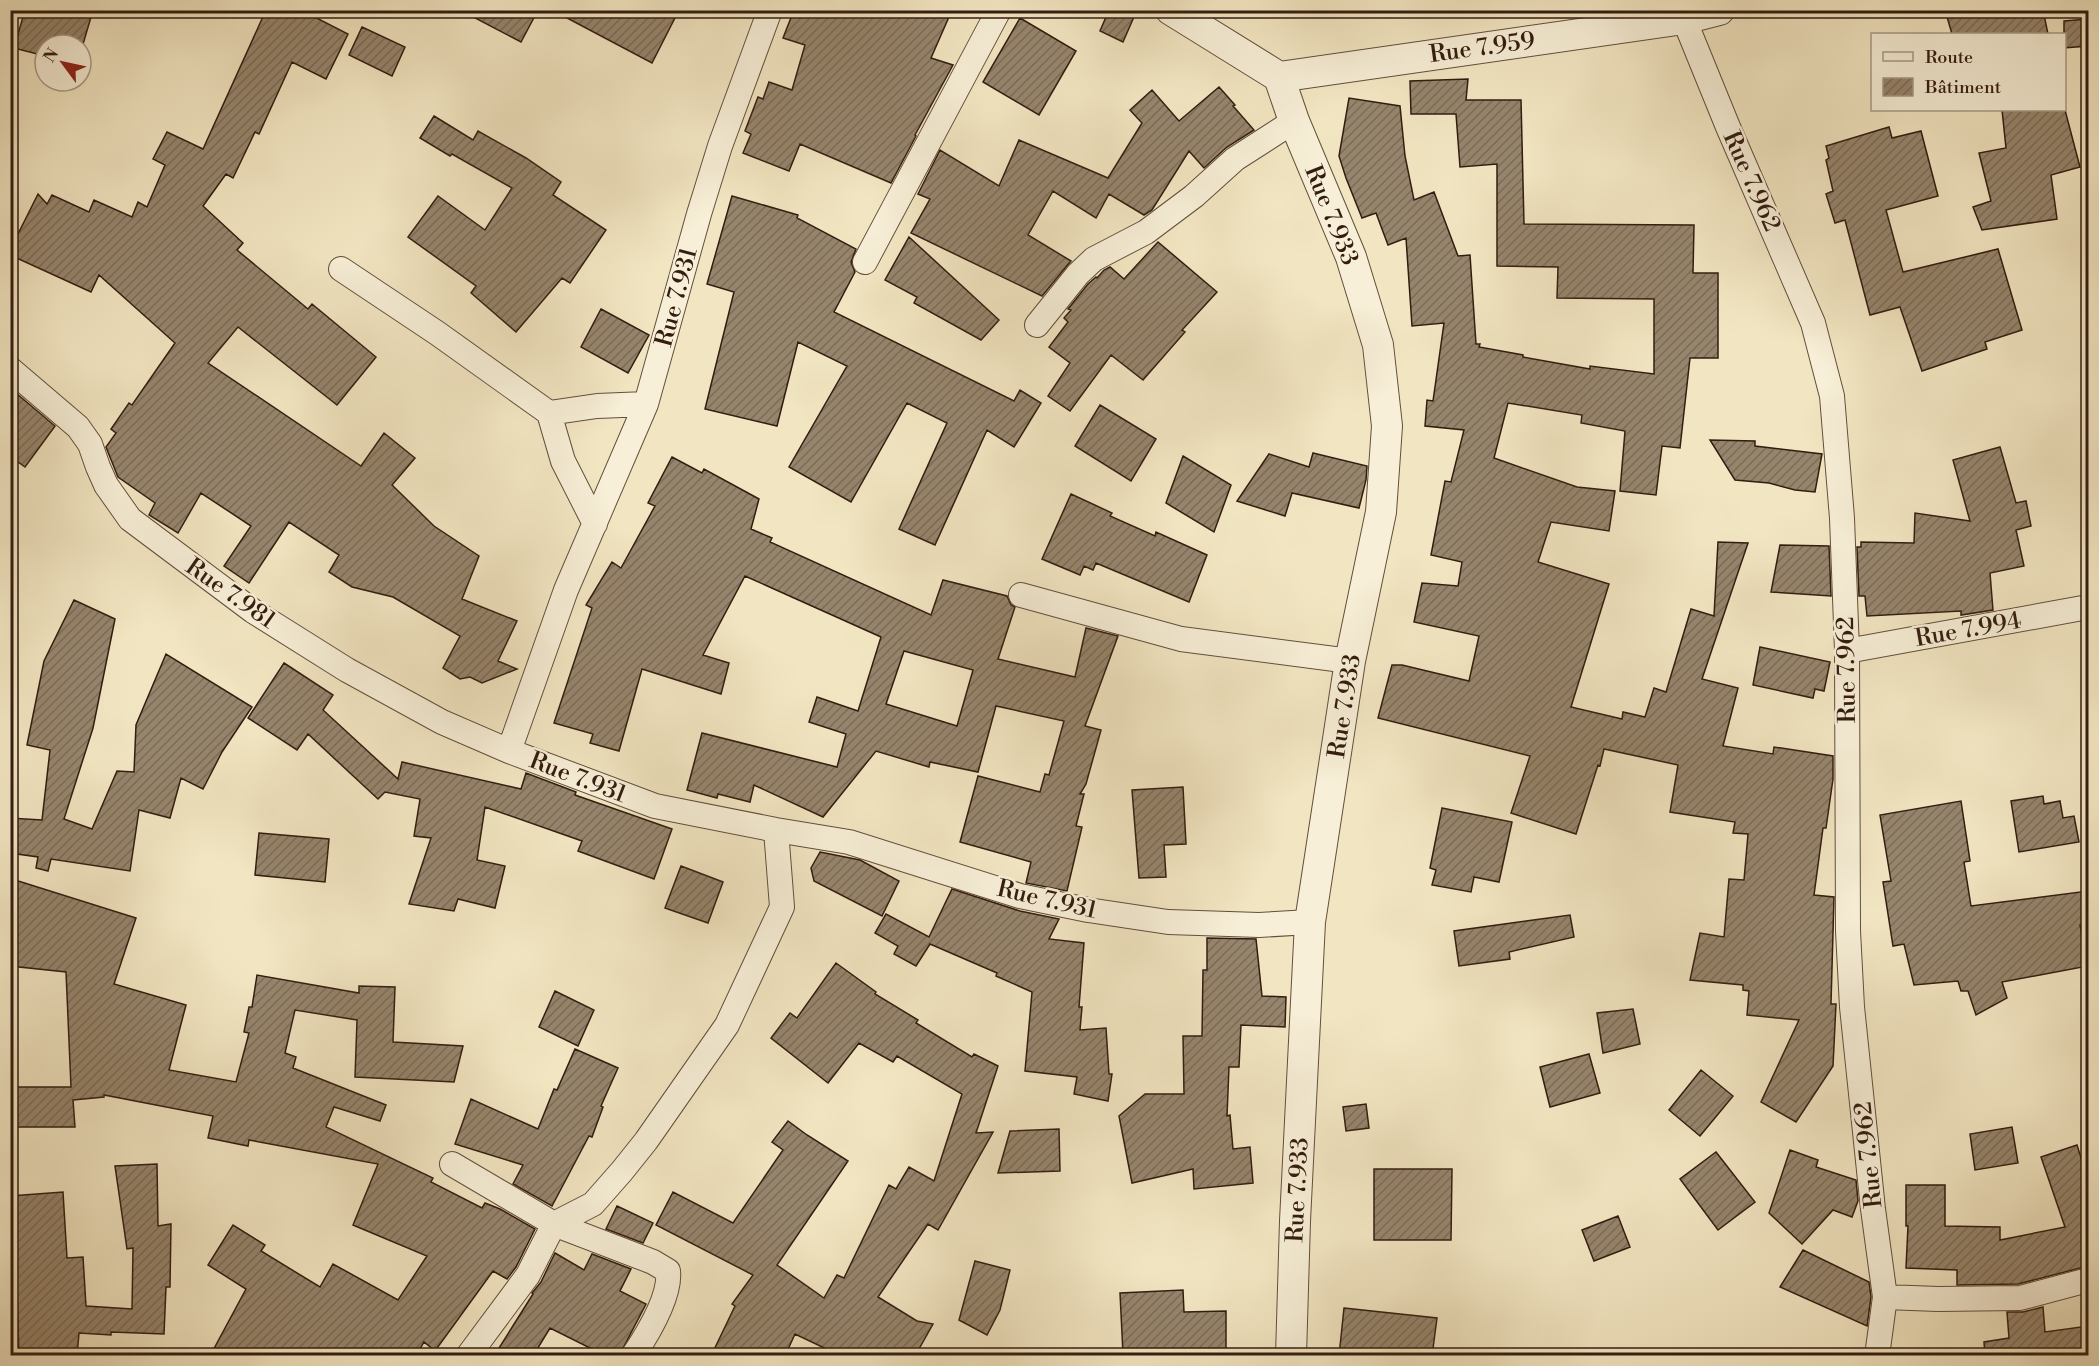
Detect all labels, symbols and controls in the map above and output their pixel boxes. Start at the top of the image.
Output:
street label: Rue 7.959 [1427,26,1537,70]
north arrow [33,33,93,93]
legend [1871,33,2066,111]
text: N [39,44,63,66]
text: Route [1925,46,1973,69]
text: Bâtiment [1924,76,2002,99]
street label: Rue 7.962 [1716,126,1787,236]
street label: Rue 7.933 [1297,161,1365,270]
street label: Rue 7.931 [649,244,705,350]
street label: Rue 7.981 [180,552,282,636]
street label: Rue 7.994 [1913,606,2024,654]
street label: Rue 7.962 [1831,616,1863,724]
street label: Rue 7.933 [1322,652,1368,760]
street label: Rue 7.931 [525,746,631,810]
street label: Rue 7.931 [994,874,1100,926]
street label: Rue 7.962 [1848,1100,1890,1210]
street label: Rue 7.933 [1280,1137,1316,1243]

